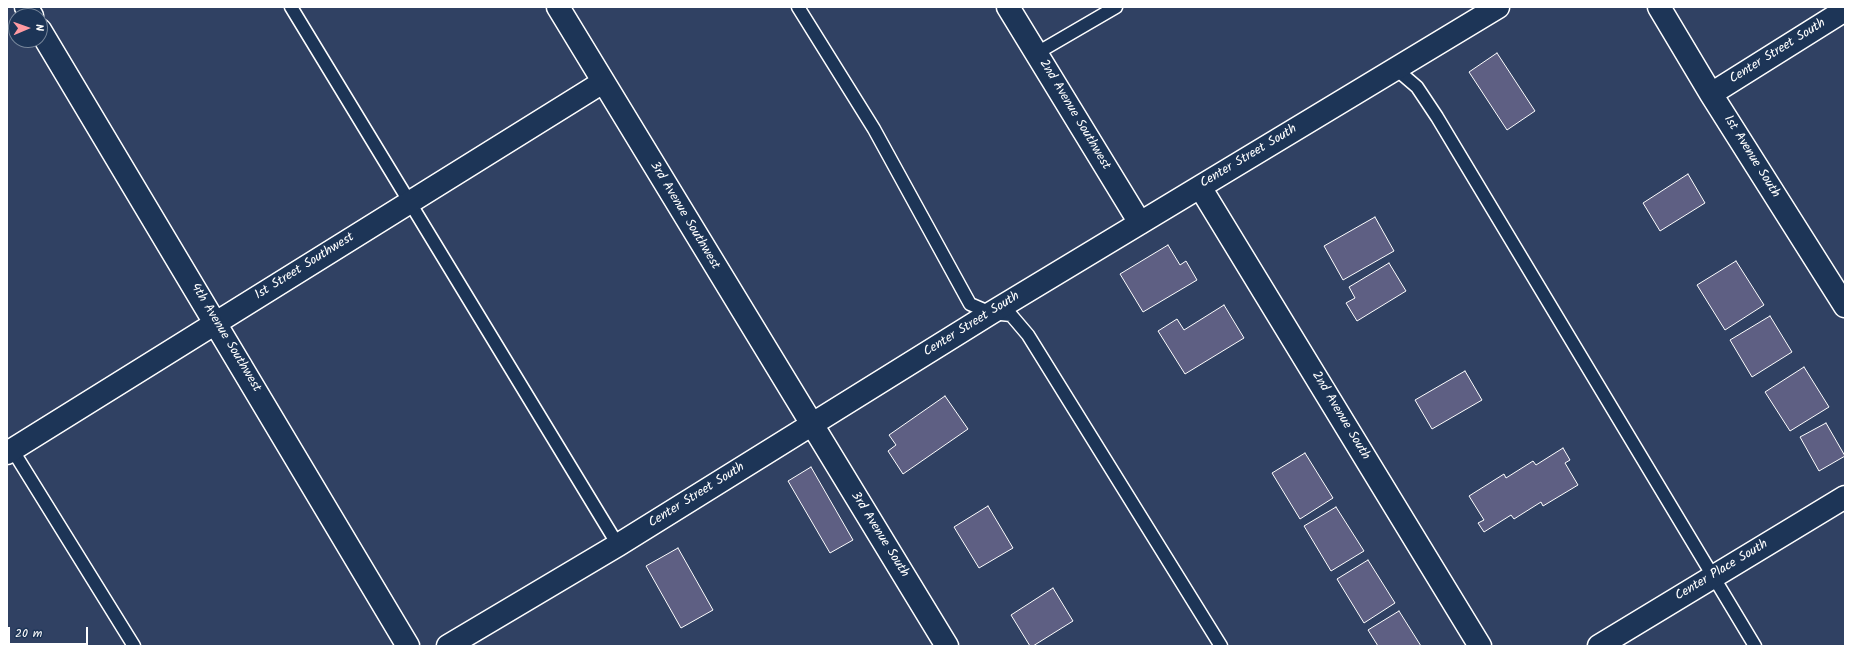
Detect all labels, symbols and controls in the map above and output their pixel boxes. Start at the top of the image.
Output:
north arrow [8,8,48,48]
street label: Center Street South [1727,16,1829,88]
text: N [30,24,48,31]
street label: 2nd Avenue Southwest [1035,57,1113,173]
street label: 1st Avenue South [1719,113,1783,201]
street label: Center Street South [1198,122,1300,192]
street label: 3rd Avenue Southwest [646,159,722,273]
street label: 1st Street Southwest [252,230,358,304]
street label: 4th Avenue Southwest [186,281,264,395]
street label: Center Street South [921,289,1023,361]
street label: 2nd Avenue South [1307,369,1373,463]
street label: Center Street South [646,460,748,532]
street label: 3rd Avenue South [846,489,912,581]
street label: Center Place South [1673,537,1771,605]
scale bar [10,619,90,645]
text: 20 m [15,624,42,643]

